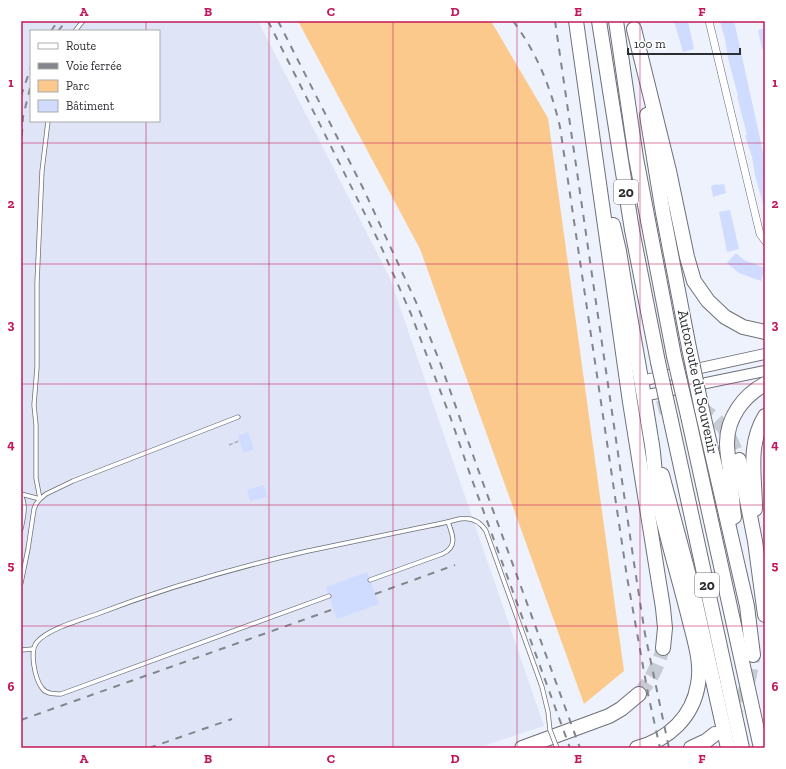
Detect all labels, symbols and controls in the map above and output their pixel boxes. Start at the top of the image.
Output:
text: A [80,4,89,19]
text: B [204,4,212,19]
text: C [327,4,335,19]
text: D [450,4,460,19]
text: E [574,4,582,19]
text: F [698,4,706,19]
legend [30,30,160,122]
scale bar [628,30,740,56]
text: 100 m [634,37,666,51]
text: Route [66,39,97,53]
text: Voie ferrée [65,59,122,73]
text: 1 [8,75,14,90]
text: 1 [772,75,778,90]
text: Parc [66,79,90,93]
text: Bâtiment [66,99,115,113]
road number: 20 [614,180,638,204]
text: 2 [8,196,15,211]
text: 2 [772,196,779,211]
street label: Autoroute du Souvenir [674,308,722,456]
text: 3 [8,317,15,332]
text: 3 [772,317,779,332]
text: 4 [7,437,15,452]
text: 4 [771,437,779,452]
text: 5 [8,558,15,573]
text: 5 [772,558,779,573]
road number: 20 [695,573,719,597]
text: 6 [8,679,15,694]
text: 6 [772,679,779,694]
text: A [80,751,89,766]
text: B [204,751,212,766]
text: C [327,751,335,766]
text: D [450,751,460,766]
text: E [574,751,582,766]
text: F [698,751,706,766]

